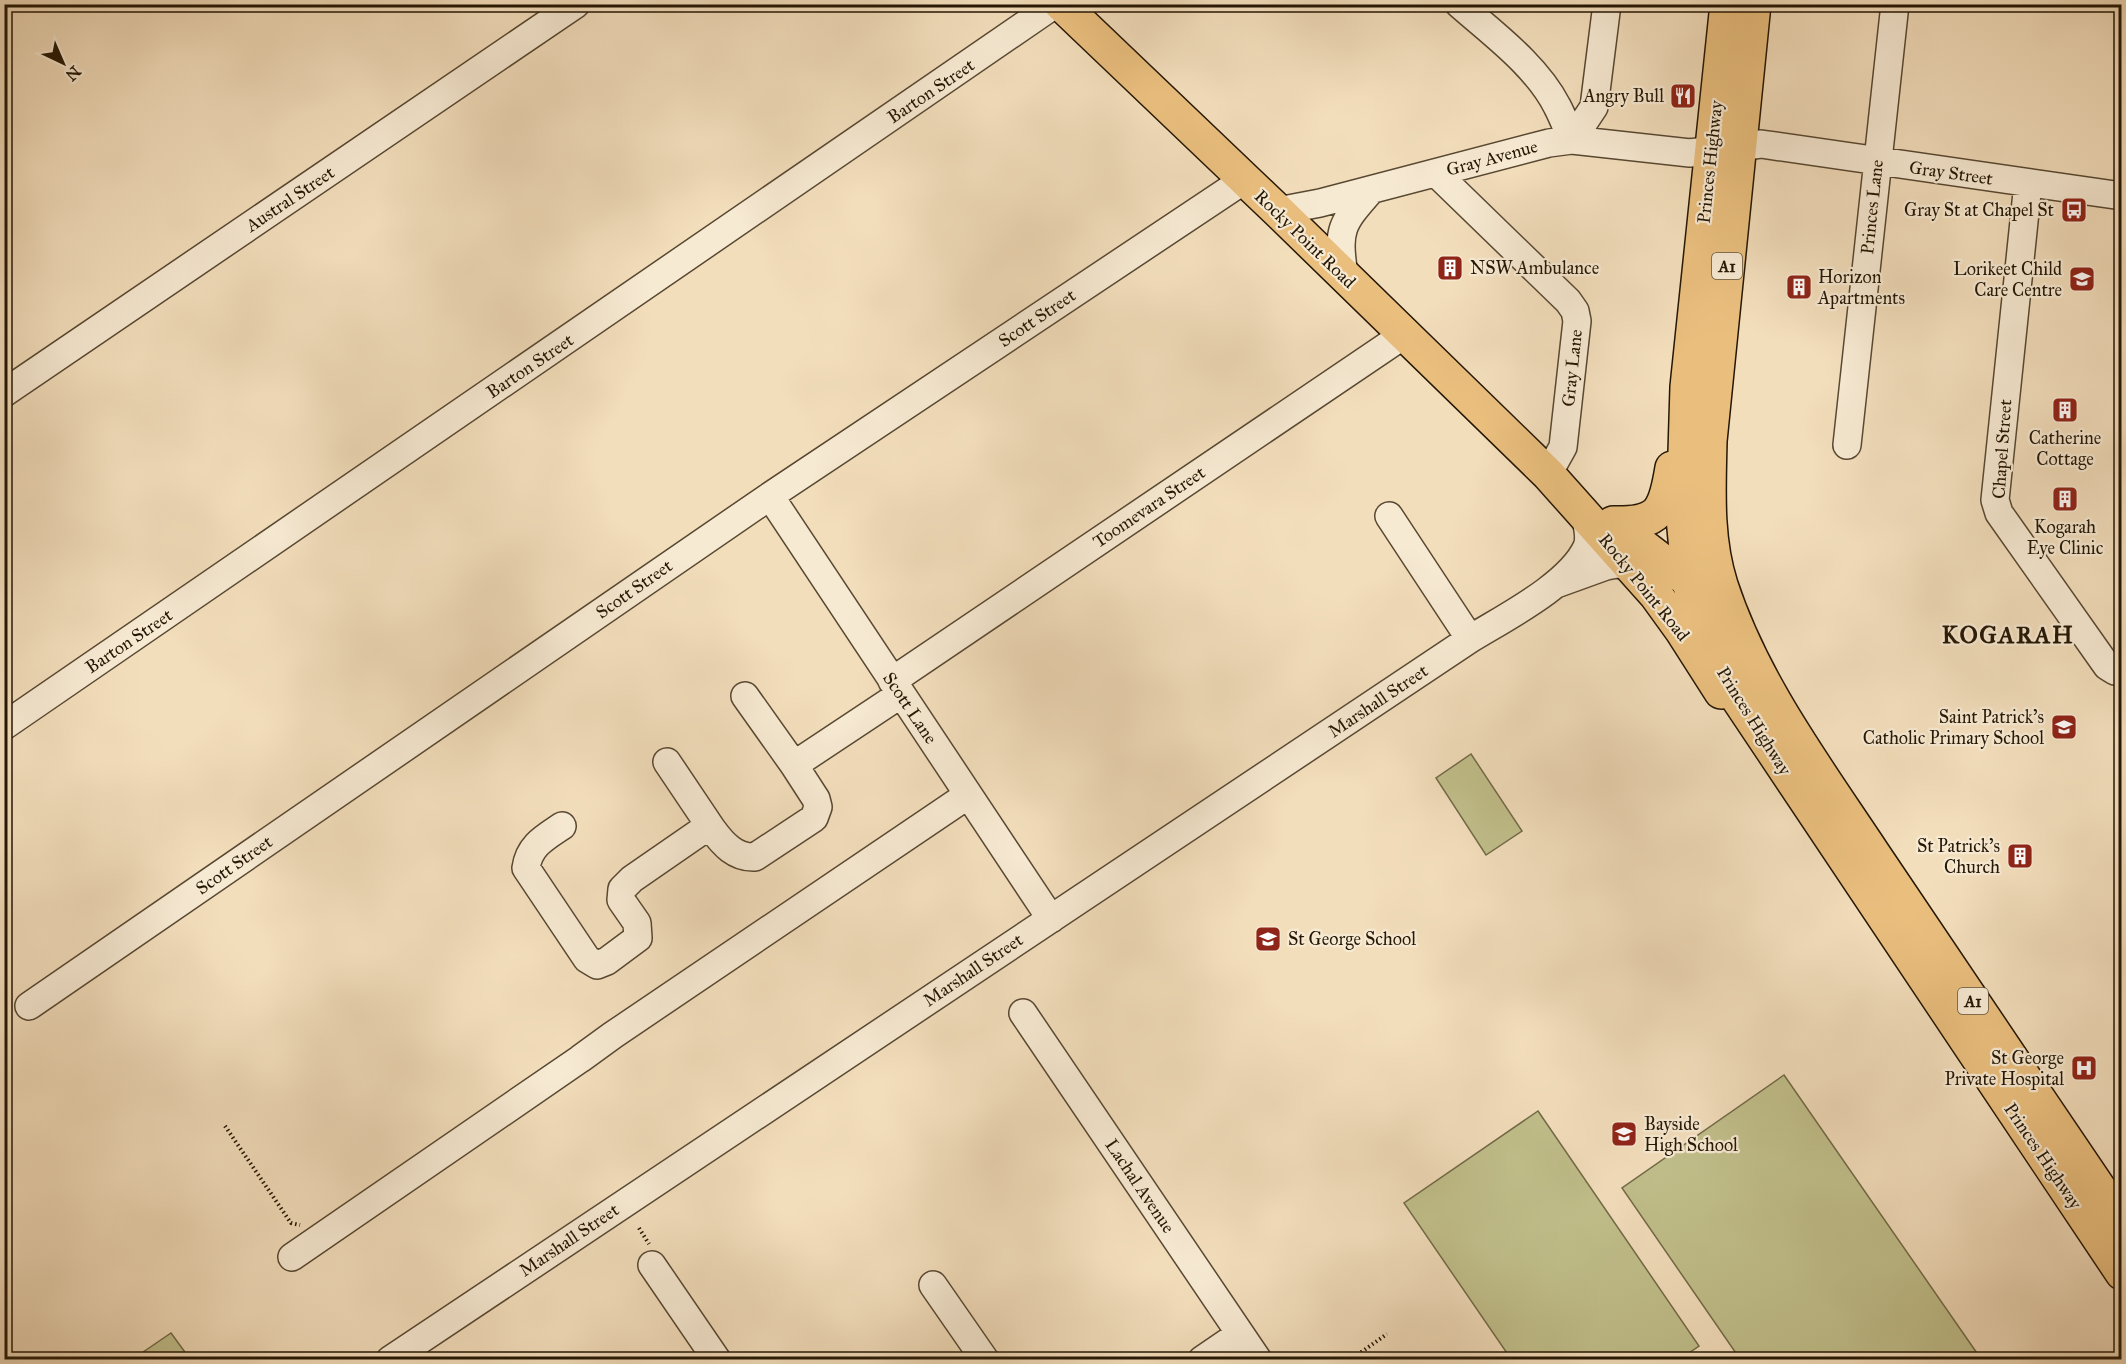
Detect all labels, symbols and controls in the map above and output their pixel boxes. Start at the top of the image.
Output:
north arrow [33,33,93,93]
street label: Barton Street [883,54,979,128]
text: N [61,62,85,85]
restaurant icon: Angry Bull [1668,81,1698,111]
place label: Angry Bull [1582,85,1664,108]
street label: Princes Highway [1693,99,1728,225]
street label: Gray Avenue [1444,135,1540,181]
street label: Gray Street [1908,156,1995,190]
street label: Princes Lane [1856,158,1888,256]
street label: Austral Street [241,161,339,237]
street label: Rocky Point Road [1250,185,1360,293]
bus stop icon: Gray St at Chapel St [2059,195,2089,225]
place label: Gray St at Chapel St [1904,199,2055,221]
building icon: NSW Ambulance [1435,253,1465,283]
road number: A1 [1712,253,1742,279]
place label: NSW Ambulance [1470,257,1599,279]
place label: Lorikeet Child Care Centre [1953,258,2062,301]
school or university icon: Lorikeet Child Care Centre [2067,264,2097,294]
place label: Horizon Apartments [1817,266,1905,309]
building icon: Horizon Apartments [1784,272,1814,302]
street label: Scott Street [994,284,1080,352]
street label: Gray Lane [1557,328,1587,408]
street label: Barton Street [482,329,578,403]
building icon: Catherine Cottage [2050,395,2080,425]
street label: Chapel Street [1988,398,2016,500]
place label: Catherine Cottage [2029,427,2101,471]
street label: Toomevara Street [1089,461,1210,553]
building icon: Kogarah Eye Clinic [2050,484,2080,514]
place label: Kogarah Eye Clinic [2027,516,2104,559]
street label: Rocky Point Road [1594,529,1694,645]
street label: Scott Street [591,554,677,623]
street label: Barton Street [81,604,177,678]
district label: KOGARAH [1942,620,2074,650]
street label: Marshall Street [1324,659,1433,742]
street label: Princes Highway [1711,663,1796,780]
street label: Scott Lane [878,668,942,748]
place label: Saint Patrick’s Catholic Primary School [1863,706,2044,749]
school or university icon: Saint Patrick’s Catholic Primary School [2049,712,2079,742]
street label: Scott Street [191,830,277,899]
place label: St Patrick’s Church [1917,835,2000,878]
building icon: St Patrick’s Church [2005,841,2035,871]
school or university icon: St George School [1253,924,1283,954]
street label: Marshall Street [919,928,1028,1011]
place label: St George School [1288,928,1416,951]
road number: A1 [1958,988,1988,1014]
place label: St George Private Hospital [1945,1047,2064,1090]
hospital icon: St George Private Hospital [2069,1053,2099,1083]
street label: Princes Highway [1999,1099,2087,1214]
place label: Bayside High School [1644,1113,1738,1157]
school or university icon: Bayside High School [1609,1119,1639,1149]
street label: Lachal Avenue [1100,1135,1180,1237]
street label: Marshall Street [515,1198,624,1281]

